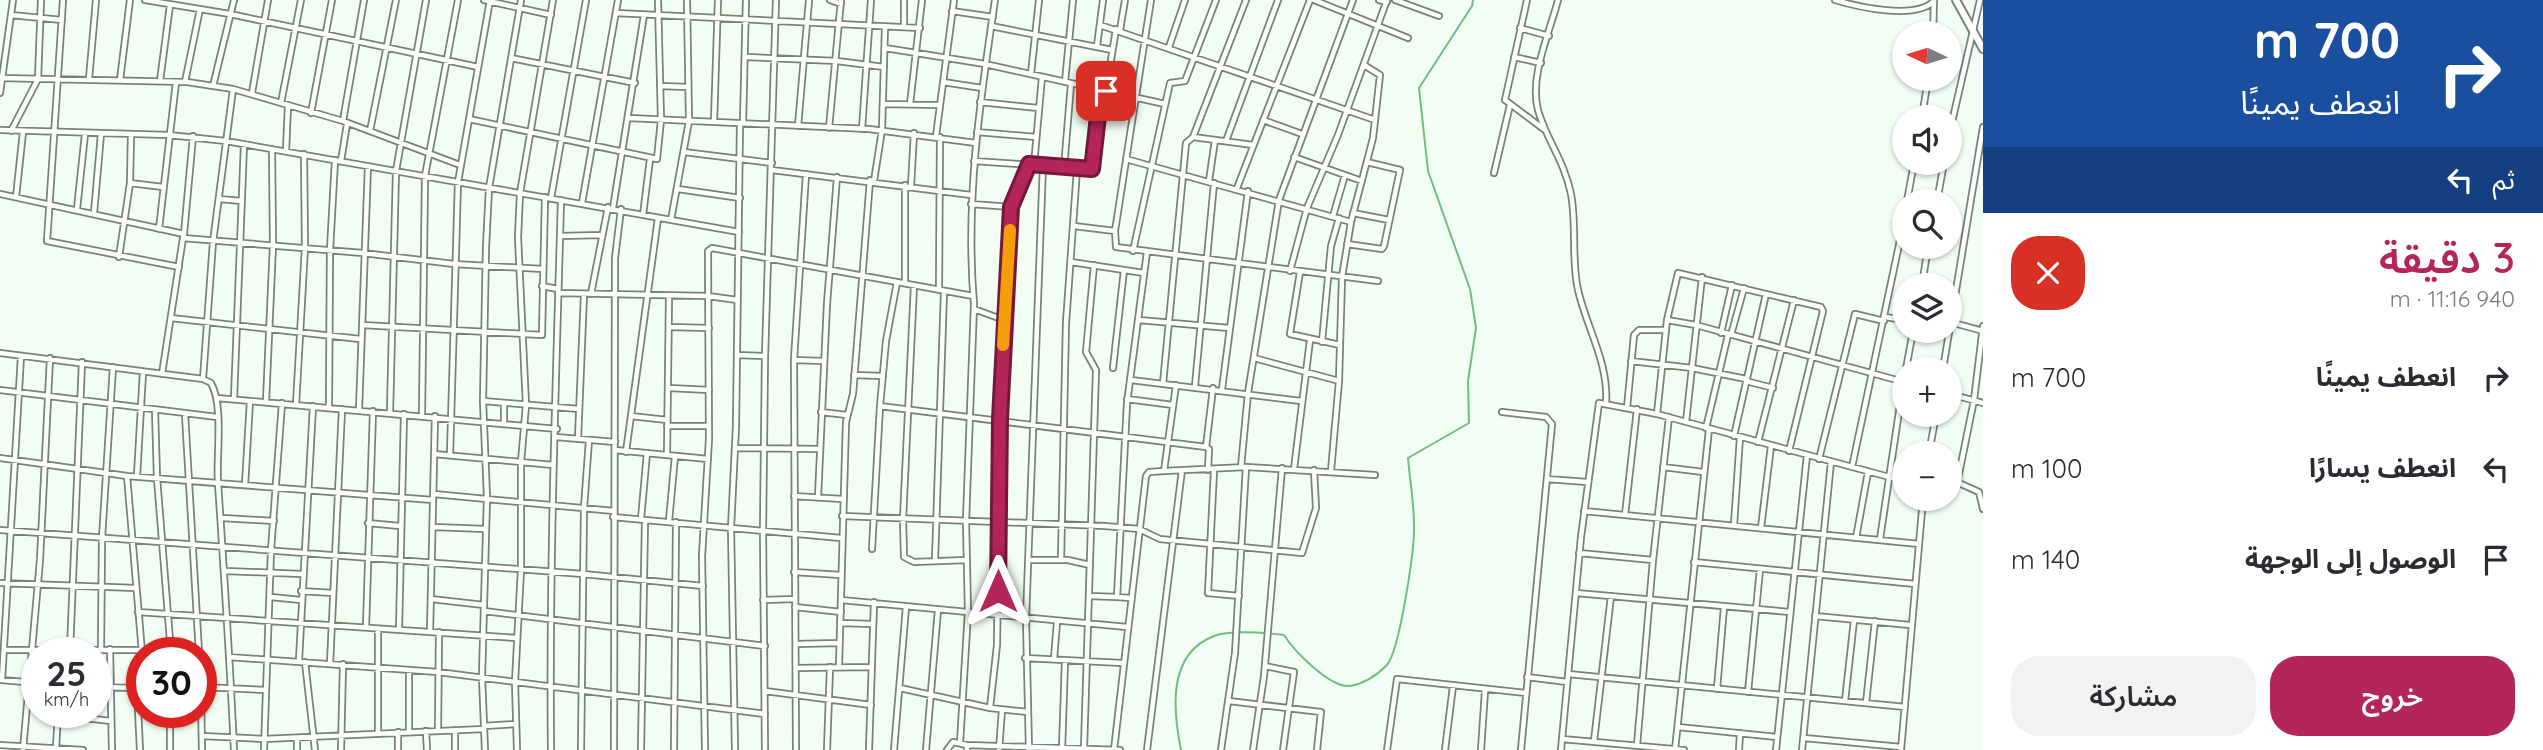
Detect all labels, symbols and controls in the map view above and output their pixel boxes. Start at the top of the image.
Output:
text: 700 m [2254,9,2400,70]
north arrow [1892,21,1962,91]
map controls [1892,21,1962,511]
icon: right [2424,28,2515,119]
pin [1076,61,1136,121]
icon: arrive [1087,72,1125,110]
text: انعطف يمينًا [2240,82,2400,122]
button: sound [1892,105,1962,175]
icon: left [2441,161,2479,199]
text: ثم [2493,163,2515,196]
button: search [1892,189,1962,259]
text: 3 دقيقة [2379,231,2515,284]
button: close [2011,236,2085,310]
button: layers [1892,273,1962,343]
text: 940 m · 11:16 [2390,284,2515,313]
button: + [1892,357,1962,427]
icon: right [2477,359,2515,397]
text: انعطف يمينًا [2316,360,2456,393]
text: 700 m [2011,361,2086,394]
button: − [1892,441,1962,511]
icon: left [2477,450,2515,488]
text: انعطف يسارًا [2309,451,2456,484]
text: 100 m [2011,452,2082,485]
icon: arrive [2477,541,2515,579]
text: الوصول إلى الوجهة [2245,542,2456,575]
text: 140 m [2011,543,2080,576]
position arrow [961,554,1035,628]
speed limit sign: 30 [126,637,217,728]
text: 25 [46,651,87,695]
button: مشاركة [2011,656,2256,736]
button: خروج [2270,656,2515,736]
text: km/h [44,688,89,711]

